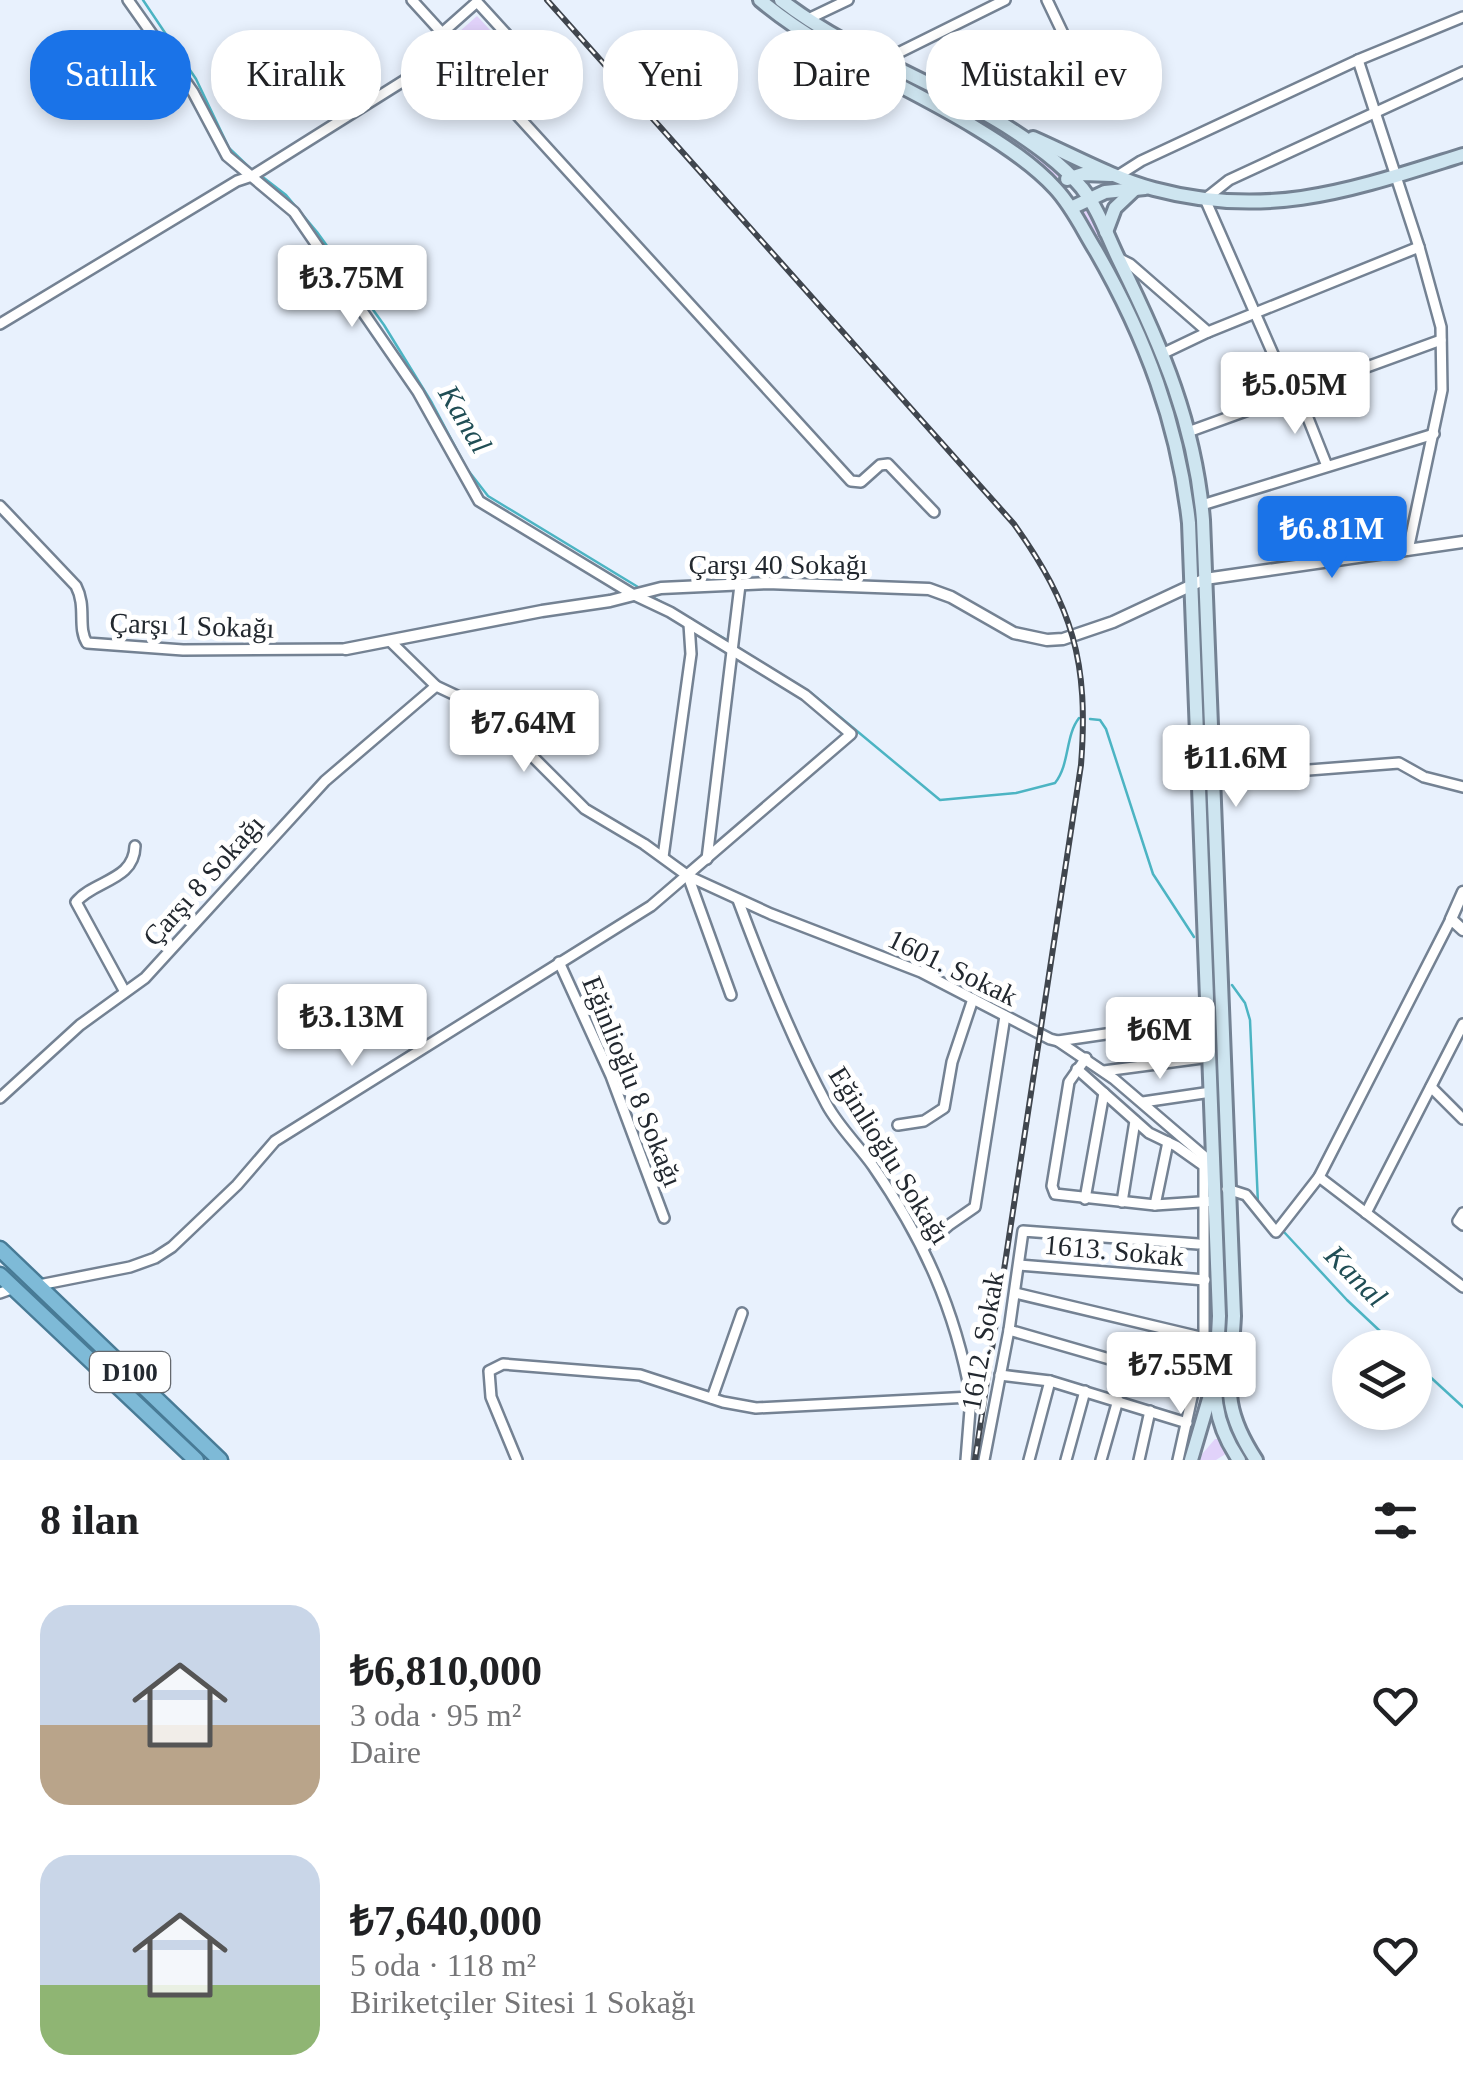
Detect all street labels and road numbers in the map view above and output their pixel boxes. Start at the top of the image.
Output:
street label: Çarşı 40 Sokağı [689,549,868,580]
street label: Çarşı 1 Sokağı [109,607,275,644]
street label: Çarşı 8 Sokağı [137,809,270,952]
street label: 1601. Sokak [883,923,1022,1012]
street label: Eğinlioğlu 8 Sokağı [576,972,689,1191]
street label: Eğinlioğlu Sokağı [823,1061,957,1250]
street label: 1613. Sokak [1043,1229,1185,1272]
street label: 1612. Sokak [955,1269,1010,1413]
road number: D100 [90,1352,170,1392]

